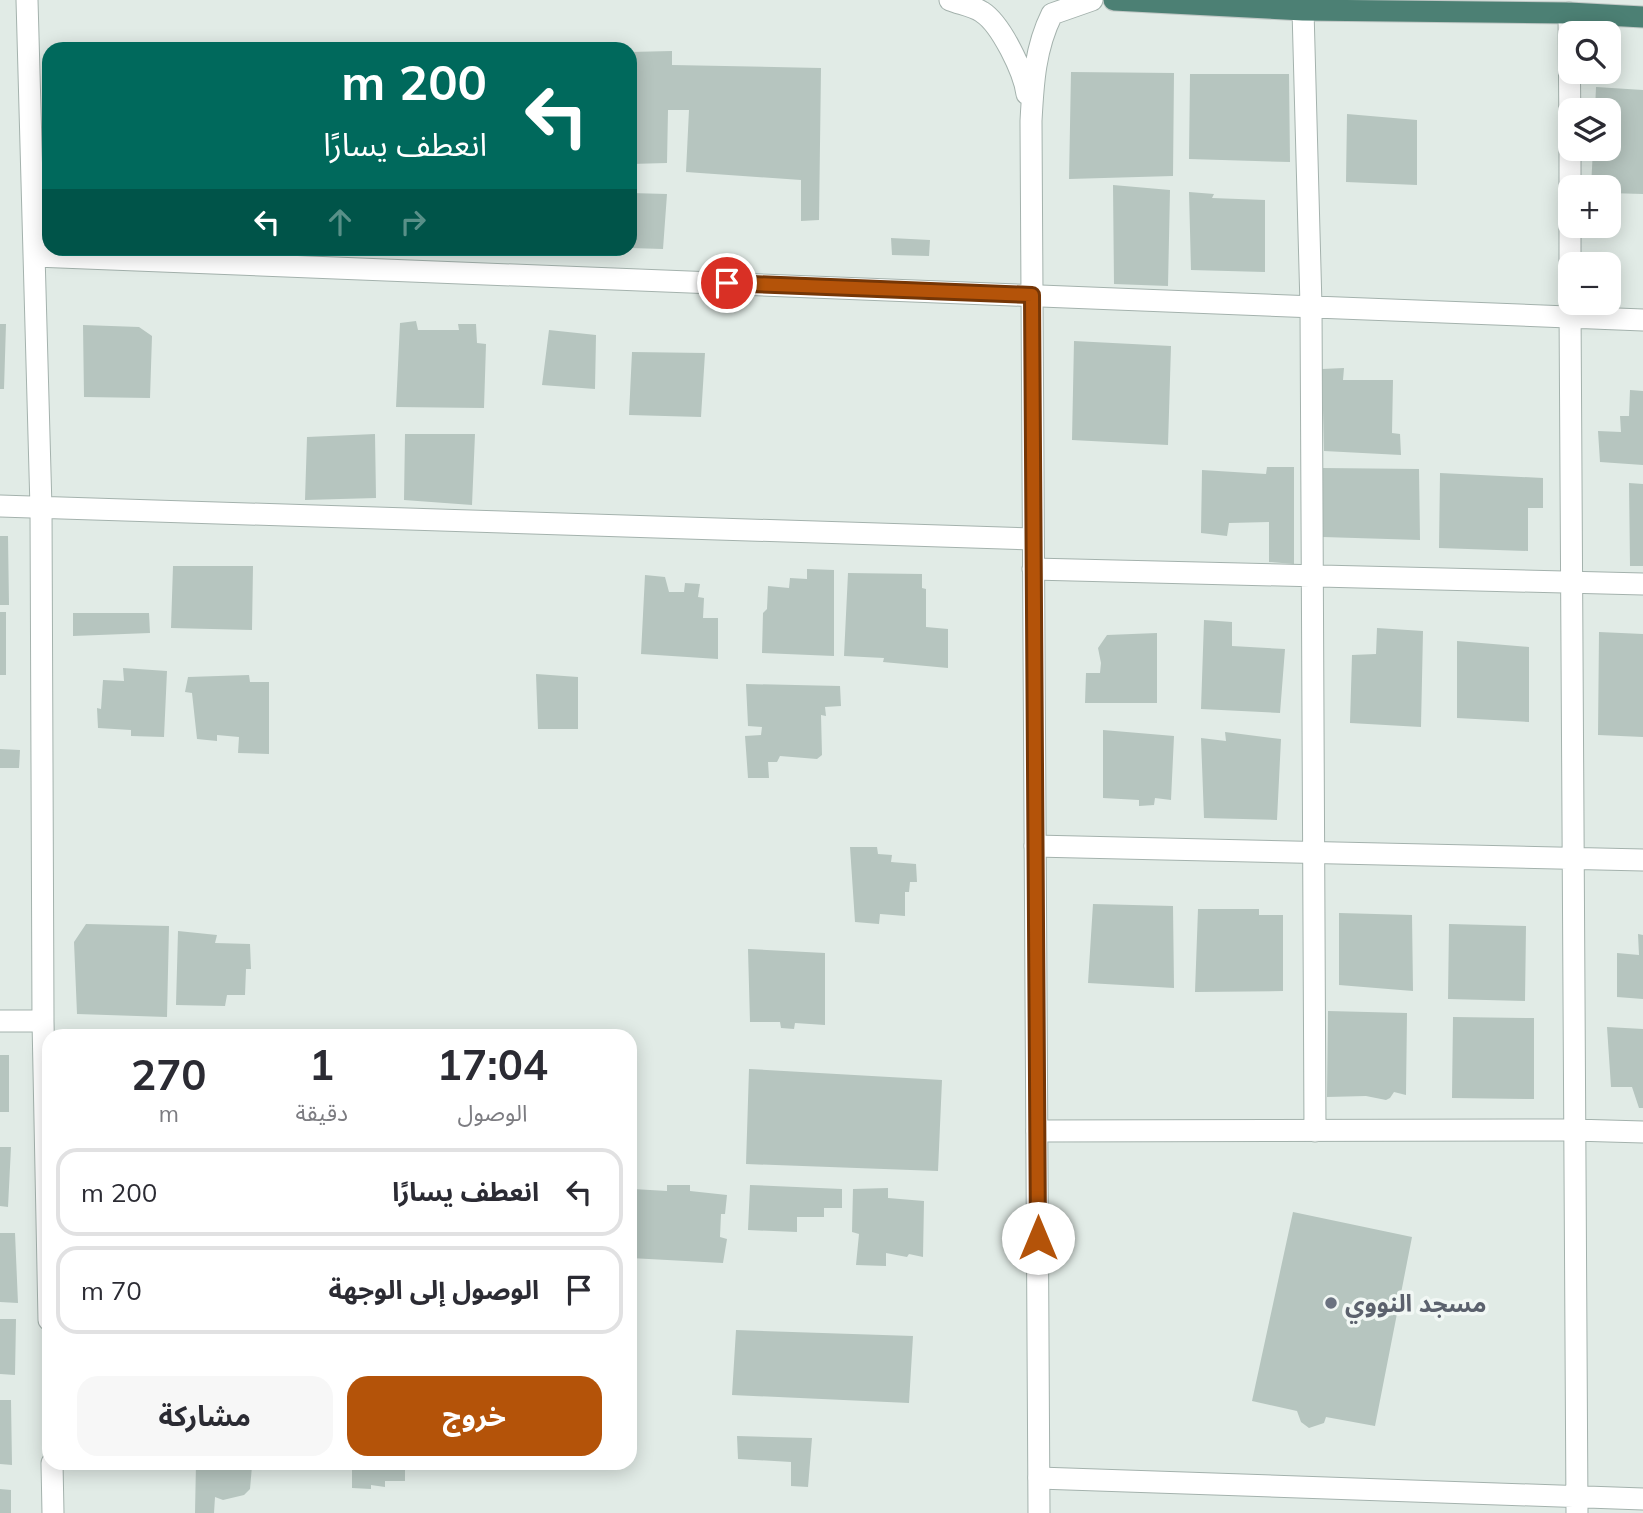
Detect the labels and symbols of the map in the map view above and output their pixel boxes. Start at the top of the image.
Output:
pin [697,253,757,313]
position arrow [1001,1201,1075,1275]
place label: مسجد النووي [1345,1288,1487,1324]
marker: مسجد النووي [1323,1295,1339,1311]

